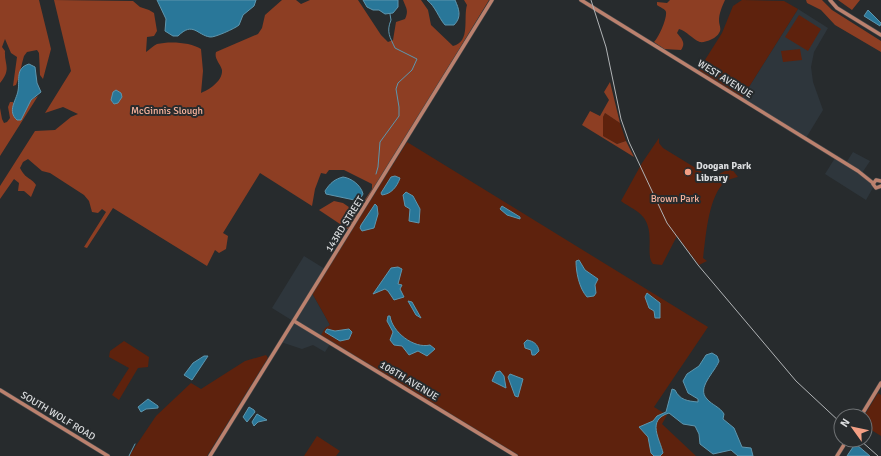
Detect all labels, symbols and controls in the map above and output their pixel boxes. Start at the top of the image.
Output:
street label: WEST AVENUE [695,57,755,101]
park label: McGinnis Slough [131,105,203,117]
place label: Doogan Park Library [696,160,752,184]
marker: Doogan Park Library [683,167,693,177]
park label: Brown Park [651,193,699,205]
street label: 143RD STREET [323,194,367,254]
street label: 108TH AVENUE [378,359,441,403]
street label: SOUTH WOLF ROAD [18,389,98,443]
north arrow [833,408,873,448]
text: N [837,416,853,430]

